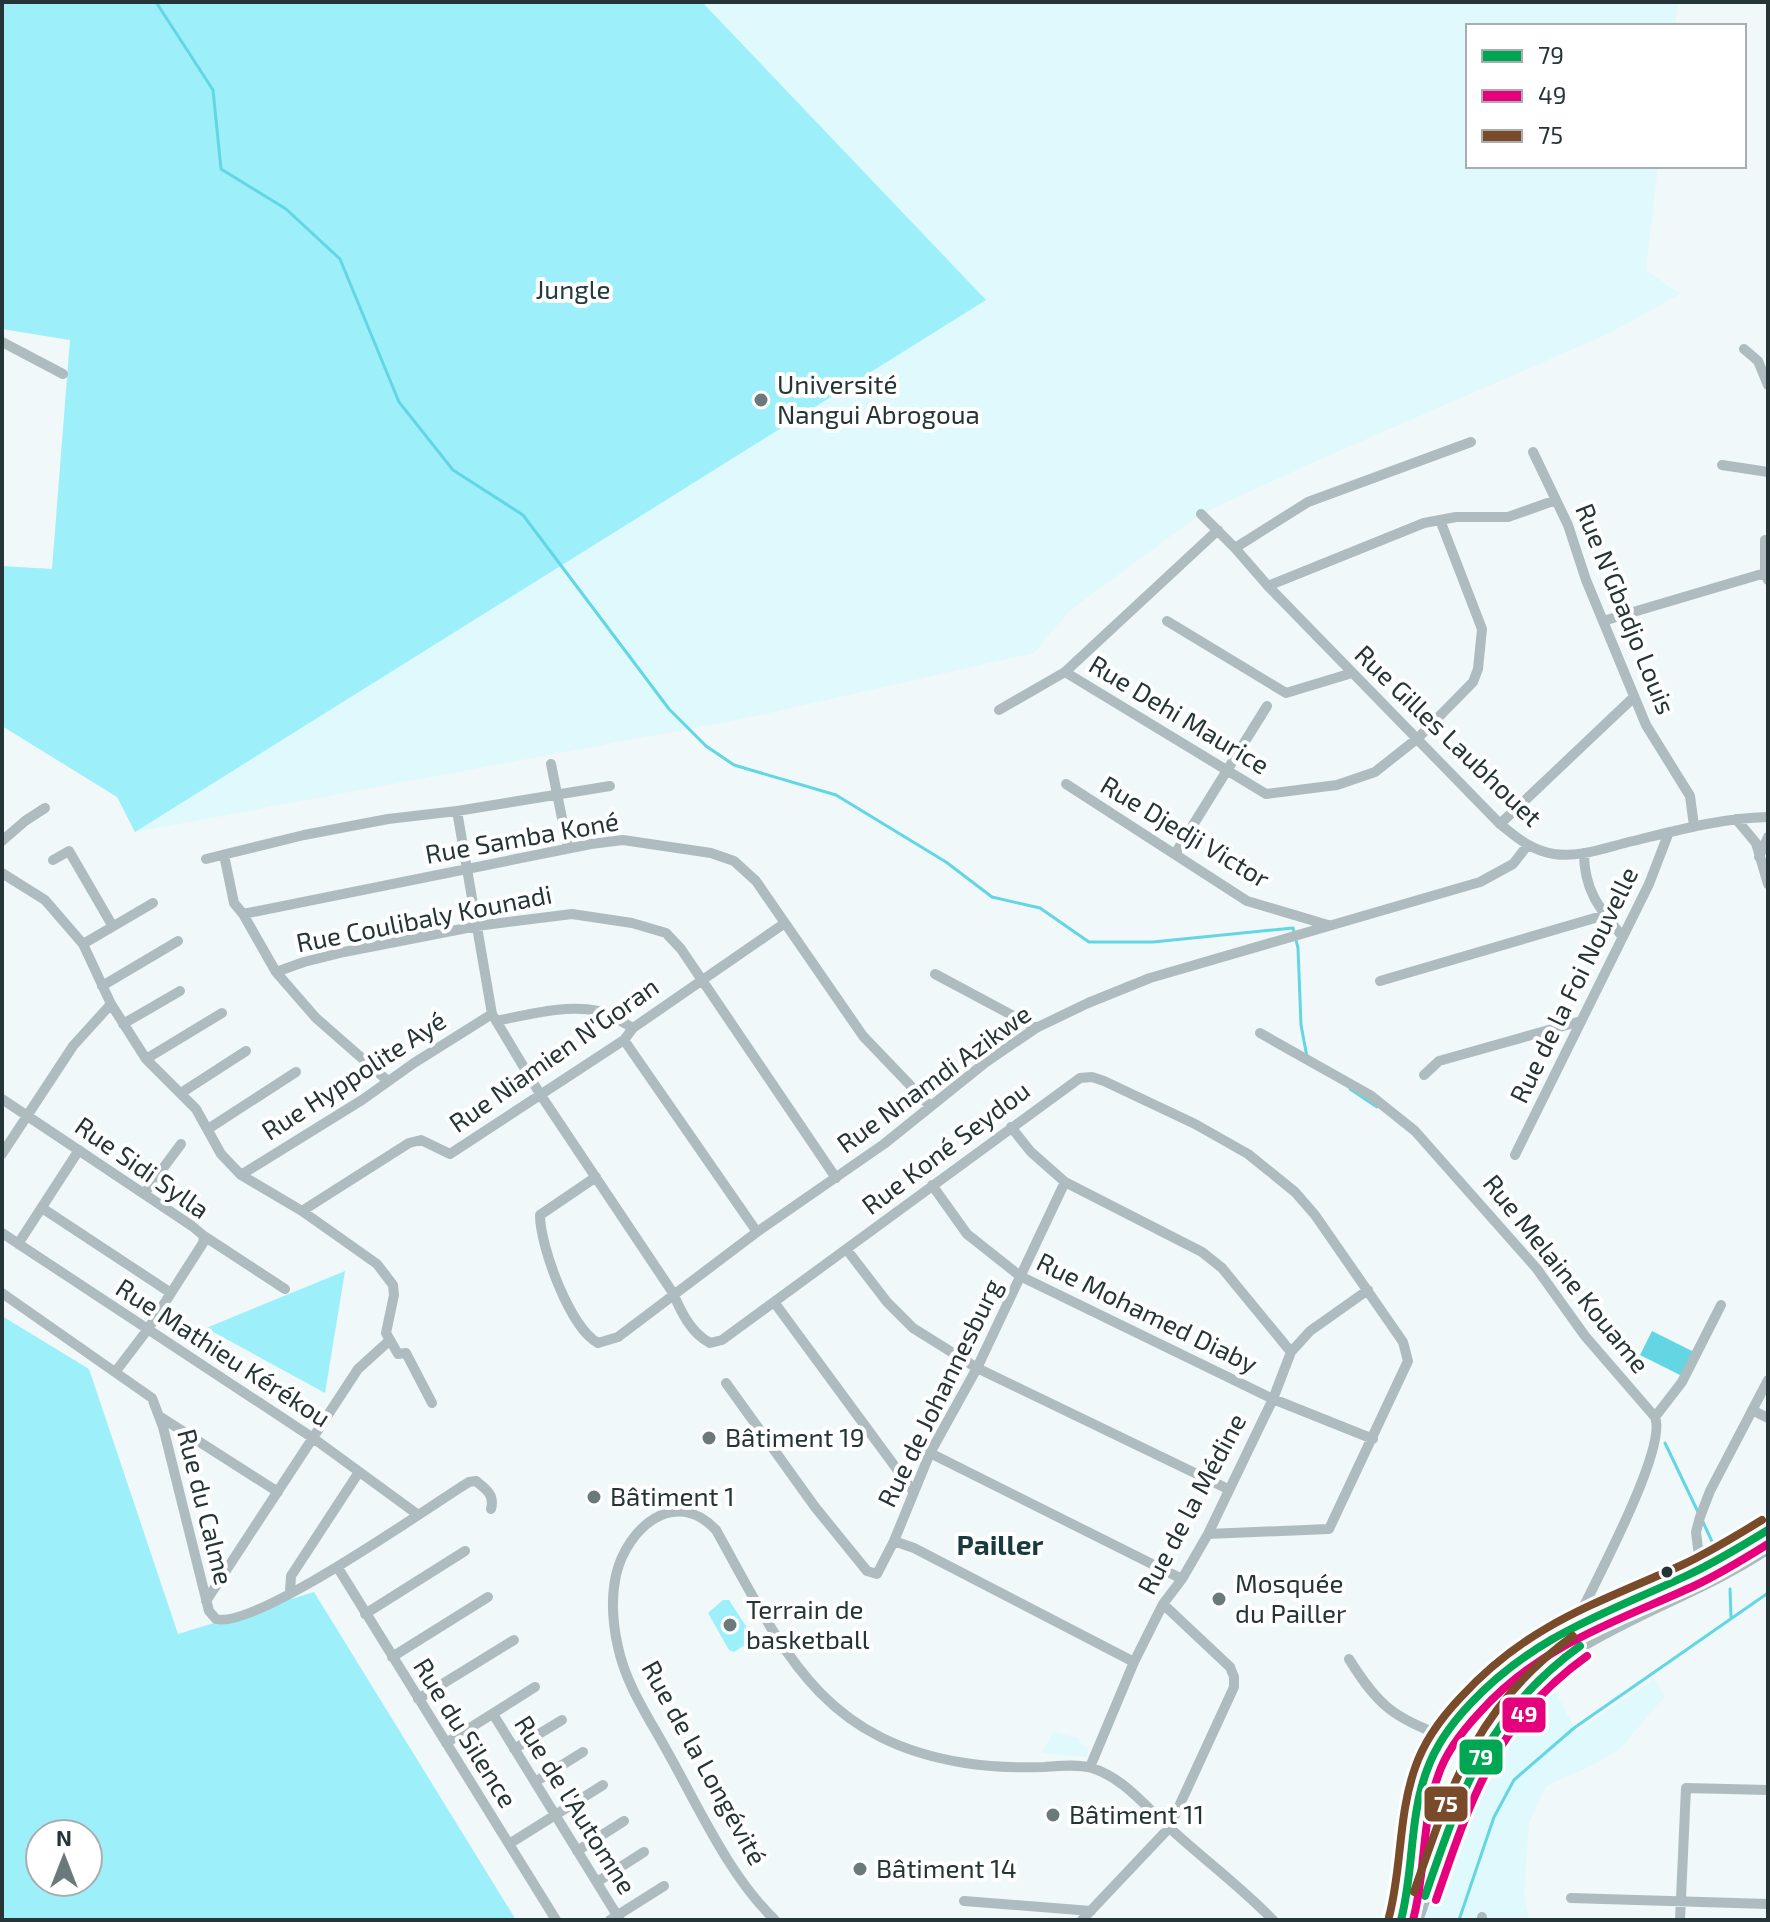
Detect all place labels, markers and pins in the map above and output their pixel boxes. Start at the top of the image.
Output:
place label: Université Nangui Abrogoua [777,368,980,429]
marker: Université Nangui Abrogoua [752,391,770,409]
place label: Bâtiment 19 [725,1421,865,1452]
marker: Bâtiment 19 [700,1429,718,1447]
place label: Bâtiment 1 [610,1480,735,1511]
marker: Bâtiment 1 [585,1488,603,1506]
unlabelled marker [1659,1564,1675,1580]
place label: Mosquée du Pailler [1235,1567,1346,1628]
marker: Mosquée du Pailler [1210,1590,1228,1608]
place label: Terrain de basketball [746,1593,870,1654]
marker: Terrain de basketball [721,1616,739,1634]
place label: Bâtiment 11 [1069,1798,1204,1829]
marker: Bâtiment 11 [1044,1806,1062,1824]
place label: Bâtiment 14 [876,1852,1017,1883]
marker: Bâtiment 14 [851,1860,869,1878]

